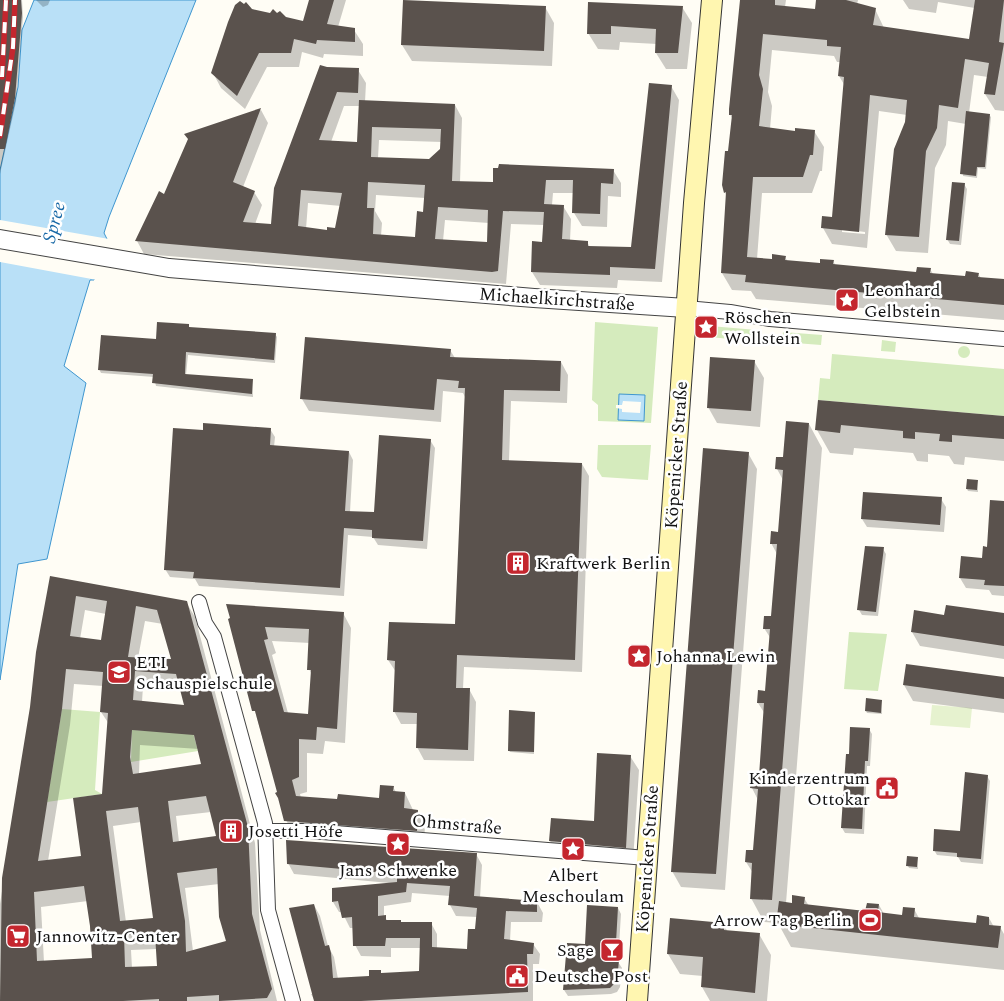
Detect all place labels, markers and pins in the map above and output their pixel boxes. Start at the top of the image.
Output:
place label: Leonhard Gelbstein [864,277,941,325]
place icon: Leonhard Gelbstein [834,287,860,313]
place label: Röschen Wollstein [724,304,800,352]
place icon: Röschen Wollstein [693,314,719,340]
building icon: Kraftwerk Berlin [505,550,531,576]
place label: Kraftwerk Berlin [536,550,671,577]
place icon: Johanna Lewin [626,643,652,669]
place label: Johanna Lewin [656,643,775,670]
place label: ETI Schauspielschule [136,649,272,697]
school or university icon: ETI Schauspielschule [106,659,132,685]
place label: Kinderzentrum Ottokar [748,765,870,813]
public building icon: Kinderzentrum Ottokar [874,775,900,801]
building icon: Josetti Höfe [218,818,244,844]
place label: Josetti Höfe [248,818,343,845]
place icon: Jans Schwenke [385,831,411,857]
place icon: Albert Meschoulam [560,836,586,862]
place label: Jans Schwenke [339,857,457,884]
place label: Albert Meschoulam [522,862,624,910]
place label: Arrow Tag Berlin [713,907,852,934]
sports icon: Arrow Tag Berlin [857,907,883,933]
supermarket icon: Jannowitz-Center [5,923,31,949]
place label: Jannowitz-Center [36,923,177,950]
place label: Sage [557,937,594,964]
bar icon: Sage [599,937,625,963]
public building icon: Deutsche Post [504,963,530,989]
place label: Deutsche Post [534,963,648,990]

